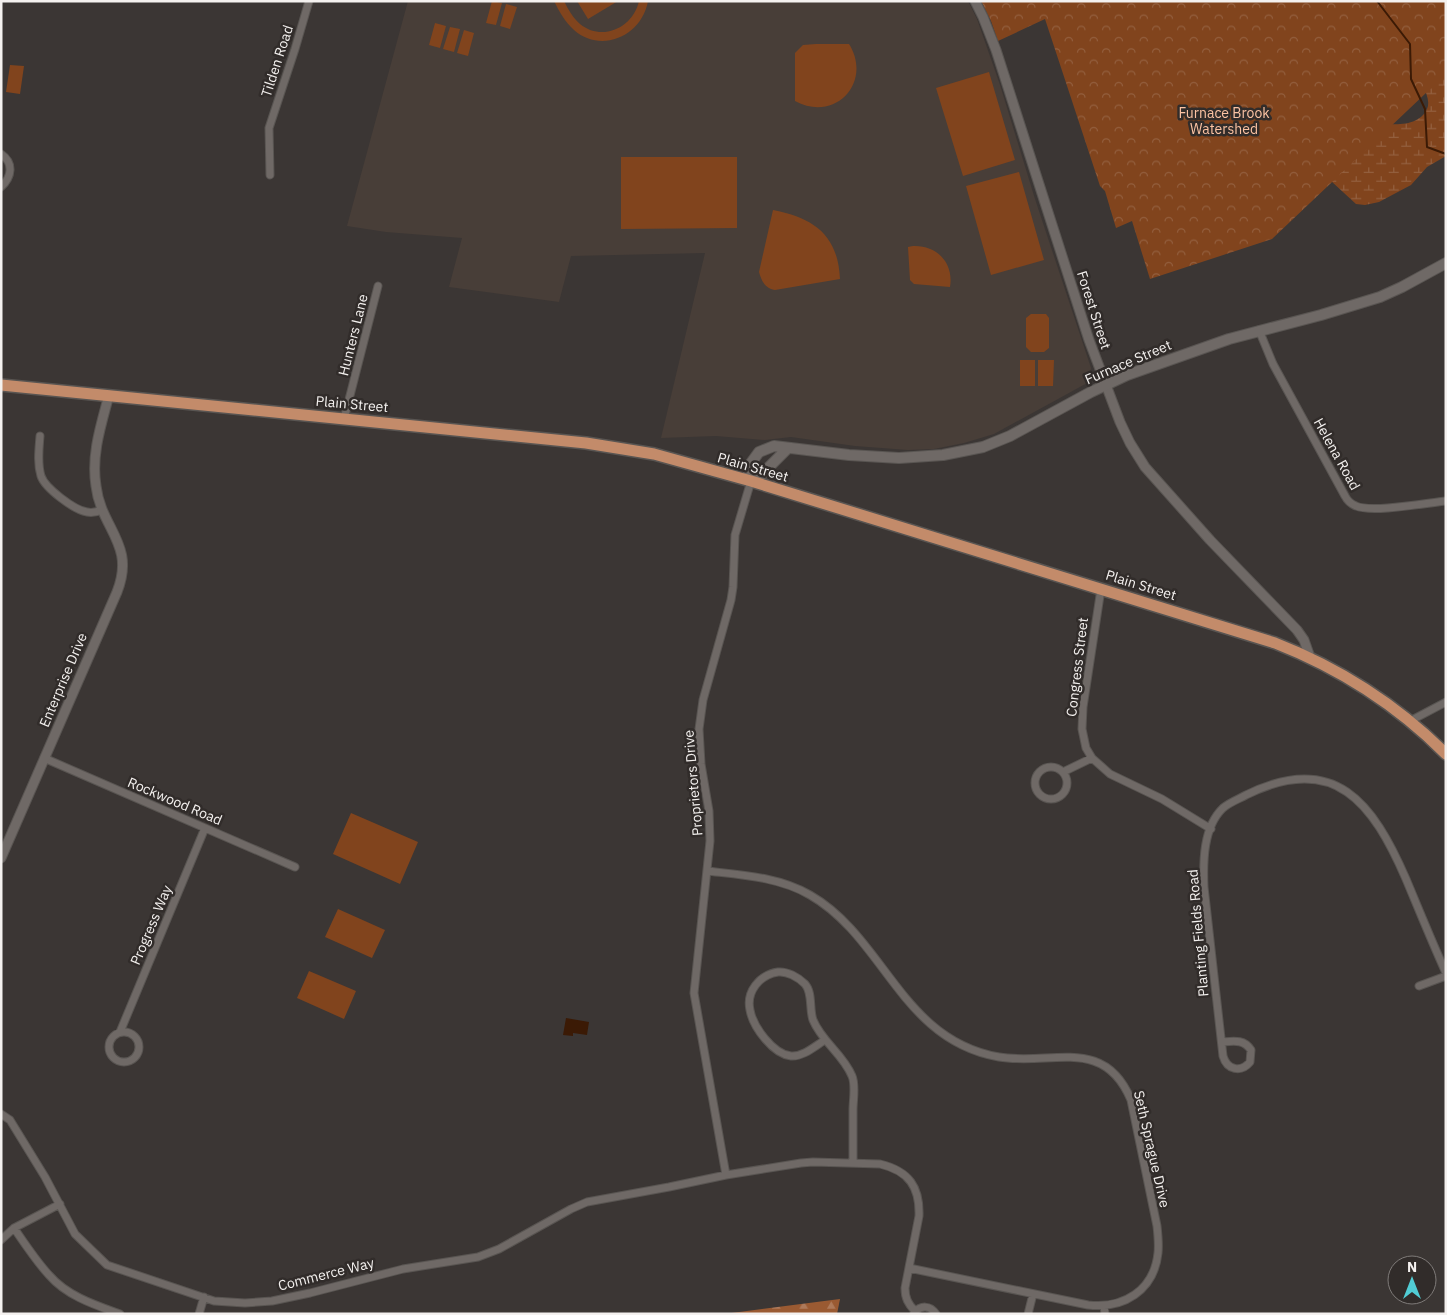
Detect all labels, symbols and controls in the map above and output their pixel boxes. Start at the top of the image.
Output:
street label: Tilden Road [257,23,297,99]
park label: Furnace Brook Watershed [1178,104,1270,138]
street label: Forest Street [1073,269,1115,352]
street label: Hunters Lane [334,292,372,378]
street label: Furnace Street [1082,336,1174,388]
street label: Plain Street [315,392,389,416]
street label: Helena Road [1310,415,1364,493]
street label: Plain Street [715,448,791,486]
street label: Plain Street [1103,566,1179,604]
street label: Congress Street [1062,616,1092,718]
street label: Enterprise Drive [35,630,91,730]
street label: Proprietors Drive [679,729,707,837]
street label: Rockwood Road [125,773,225,829]
street label: Planting Fields Road [1183,868,1213,998]
street label: Progress Way [126,882,176,968]
street label: Seth Sprague Drive [1130,1089,1174,1210]
street label: Commerce Way [276,1253,376,1295]
north arrow [1387,1255,1437,1305]
text: N [1407,1258,1417,1276]

